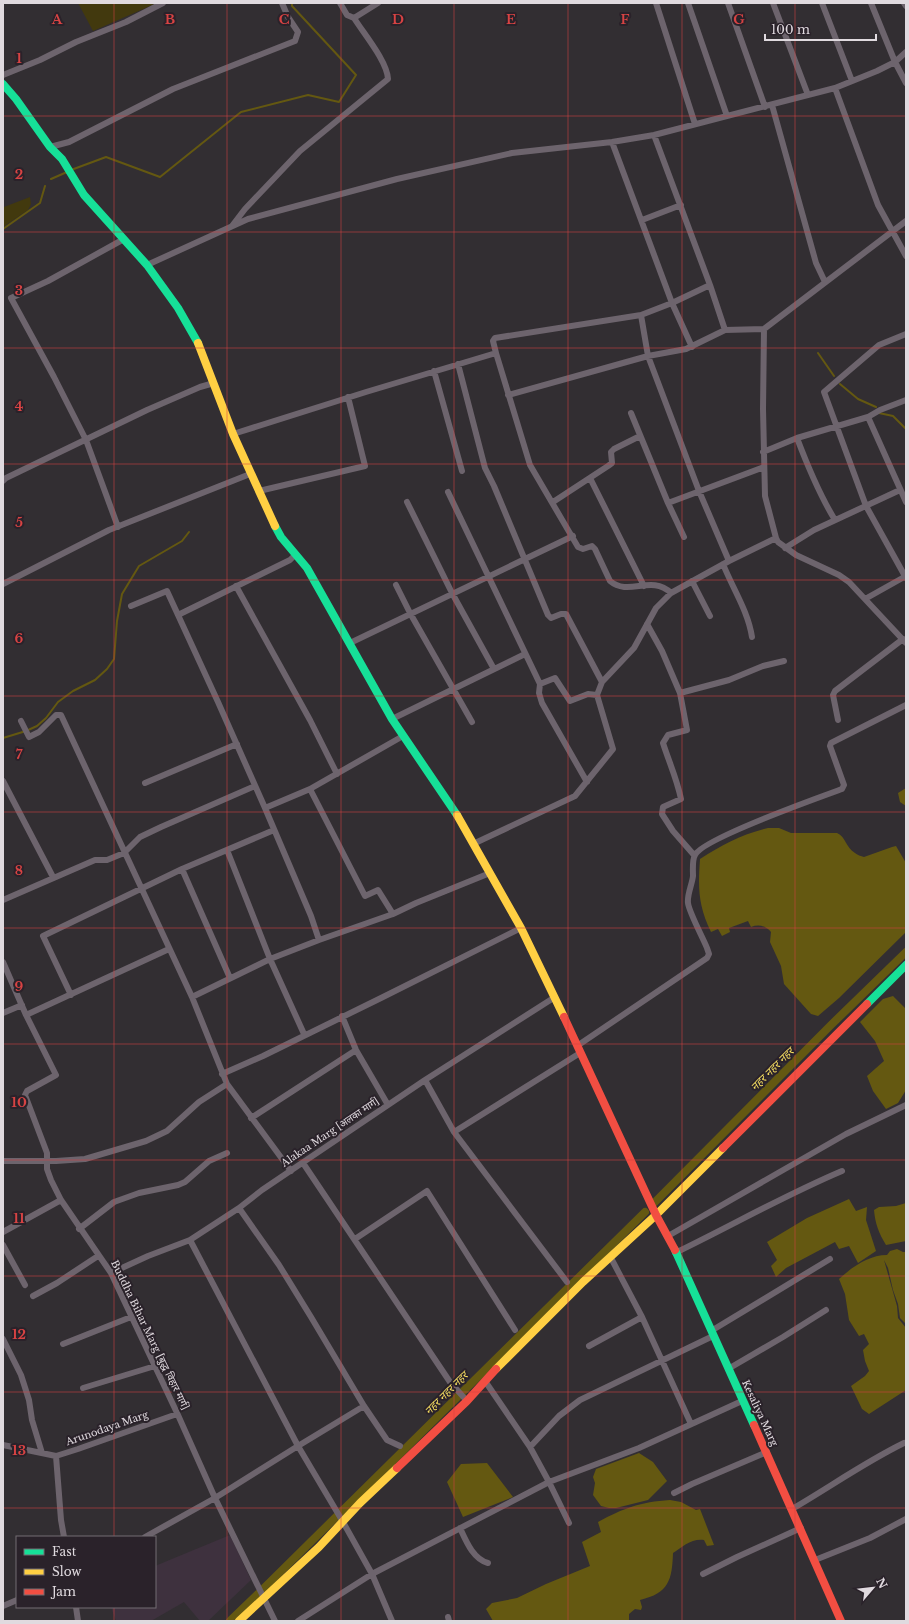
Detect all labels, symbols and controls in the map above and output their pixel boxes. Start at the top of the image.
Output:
text: A [51,11,63,28]
text: B [165,11,175,28]
text: C [279,11,290,28]
text: D [392,11,404,28]
text: E [506,11,516,28]
text: F [621,11,630,28]
text: G [733,11,745,28]
scale bar [765,16,876,42]
text: 100 m [771,22,810,37]
text: 1 [16,50,22,67]
text: 2 [15,166,23,183]
text: 3 [15,282,23,299]
text: 4 [15,398,24,415]
text: 5 [15,514,23,531]
text: 6 [15,630,24,647]
text: 7 [16,746,23,763]
text: 8 [15,862,23,879]
text: 9 [15,978,24,995]
water label: नहर नहर नहर [747,1043,798,1094]
text: 10 [11,1094,27,1111]
street label: Alakaa Marg [अलका मार्ग] [278,1094,382,1170]
text: 11 [13,1210,25,1227]
street label: Buddha Bihar Marg [बुद्ध विहार मार्ग] [108,1258,192,1412]
text: 12 [12,1326,26,1343]
water label: नहर नहर नहर [421,1367,472,1418]
street label: Kesaliya Marg [739,1378,781,1449]
street label: Arunodaya Marg [63,1407,151,1449]
text: 13 [12,1442,26,1459]
legend [16,1536,156,1608]
text: Fast [52,1544,77,1559]
text: Slow [52,1564,82,1579]
north arrow [853,1568,893,1608]
text: N [873,1575,891,1592]
text: Jam [50,1584,76,1599]

